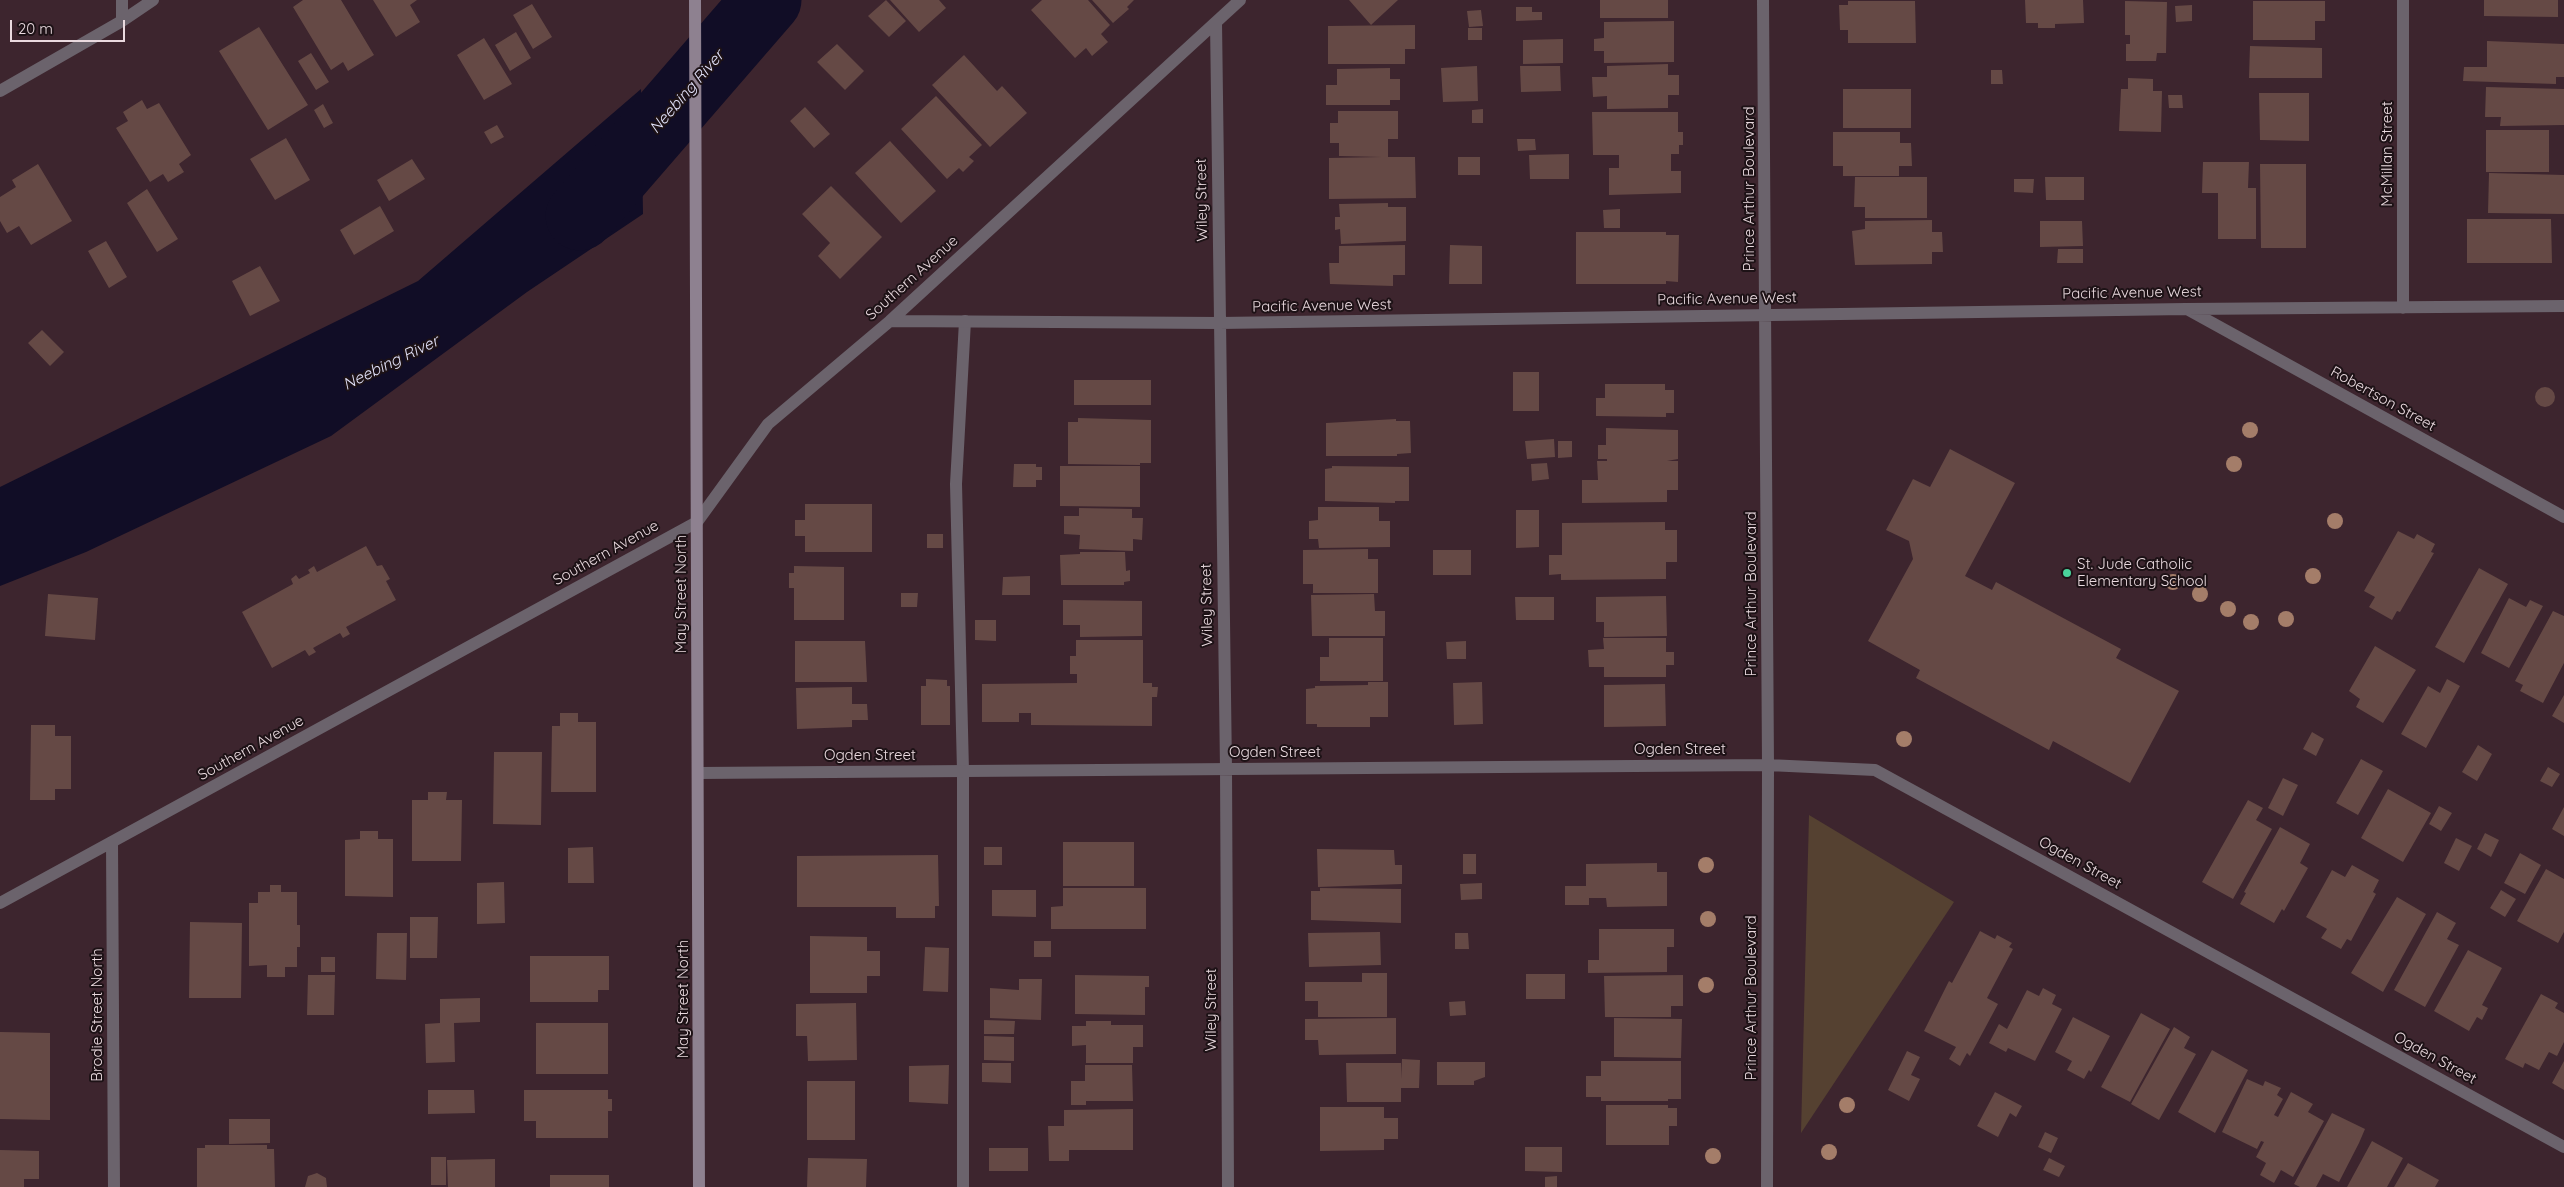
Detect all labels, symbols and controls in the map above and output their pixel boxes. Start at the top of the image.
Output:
scale bar [12,10,128,42]
text: 20 m [18,19,53,38]
water label: Neebing River [646,46,728,138]
street label: McMillan Street [2378,101,2396,207]
street label: Prince Arthur Boulevard [1740,107,1758,271]
street label: Wiley Street [1192,158,1212,242]
street label: Southern Avenue [862,232,962,324]
street label: Pacific Avenue West [2062,283,2202,303]
street label: Pacific Avenue West [1657,289,1797,309]
street label: Pacific Avenue West [1252,296,1392,316]
water label: Neebing River [340,332,442,394]
street label: Robertson Street [2327,363,2439,435]
street label: Prince Arthur Boulevard [1742,512,1760,676]
street label: Southern Avenue [550,517,662,589]
street label: May Street North [672,535,690,653]
place label: St. Jude Catholic Elementary School [2077,555,2207,590]
street label: Wiley Street [1197,563,1217,647]
marker: St. Jude Catholic Elementary School [2061,567,2073,579]
street label: Southern Avenue [195,712,307,784]
street label: Ogden Street [1634,740,1726,758]
street label: Ogden Street [1229,743,1321,761]
street label: Ogden Street [824,746,916,764]
street label: Ogden Street [2035,833,2125,893]
street label: Prince Arthur Boulevard [1742,916,1760,1080]
street label: May Street North [674,940,692,1058]
street label: Brodie Street North [88,948,106,1082]
street label: Wiley Street [1202,968,1220,1052]
street label: Ogden Street [2390,1028,2480,1088]

